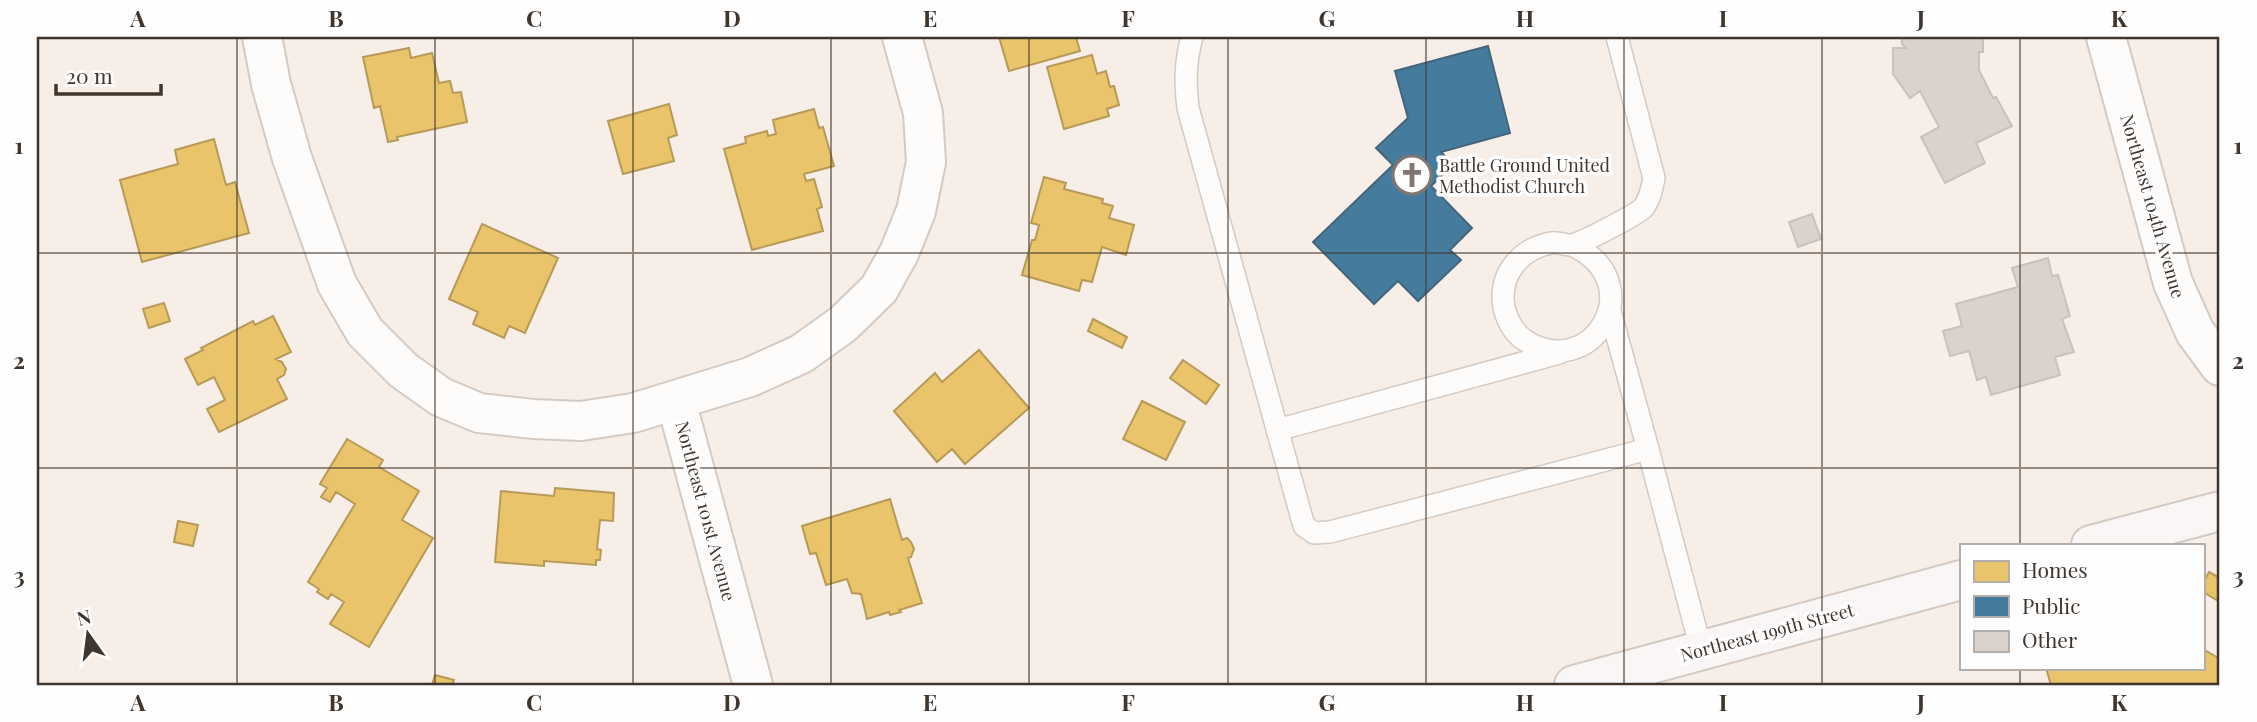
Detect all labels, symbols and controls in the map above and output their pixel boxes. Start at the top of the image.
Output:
text: A [129,2,146,33]
text: B [328,2,344,33]
text: C [526,2,542,33]
text: D [723,2,741,33]
text: E [923,2,937,33]
text: F [1121,2,1135,33]
text: G [1319,2,1336,33]
text: H [1516,2,1534,33]
text: I [1719,2,1727,33]
text: J [1916,2,1925,33]
text: K [2111,2,2128,33]
scale bar [56,52,161,96]
text: 20 m [66,61,113,89]
street label: Northeast 104th Avenue [2115,111,2191,301]
text: 1 [15,129,24,160]
text: 1 [2234,129,2243,160]
place label: Battle Ground United Methodist Church [1439,153,1611,198]
church icon: Battle Ground United Methodist Church [1391,154,1433,196]
text: 2 [13,344,25,375]
text: 2 [2232,344,2244,375]
street label: Northeast 101st Avenue [670,418,742,604]
legend [1960,544,2204,670]
text: Homes [2022,555,2088,583]
text: 3 [13,559,25,590]
text: 3 [2232,559,2244,590]
text: Public [2022,591,2080,619]
street label: Northeast 199th Street [1678,597,1857,667]
north arrow [52,600,122,670]
text: N [74,602,94,631]
text: Other [2022,625,2078,653]
text: A [129,686,146,717]
text: B [328,686,344,717]
text: C [526,686,542,717]
text: D [723,686,741,717]
text: E [923,686,937,717]
text: F [1121,686,1135,717]
text: G [1319,686,1336,717]
text: H [1516,686,1534,717]
text: I [1719,686,1727,717]
text: J [1916,686,1925,717]
text: K [2111,686,2128,717]

